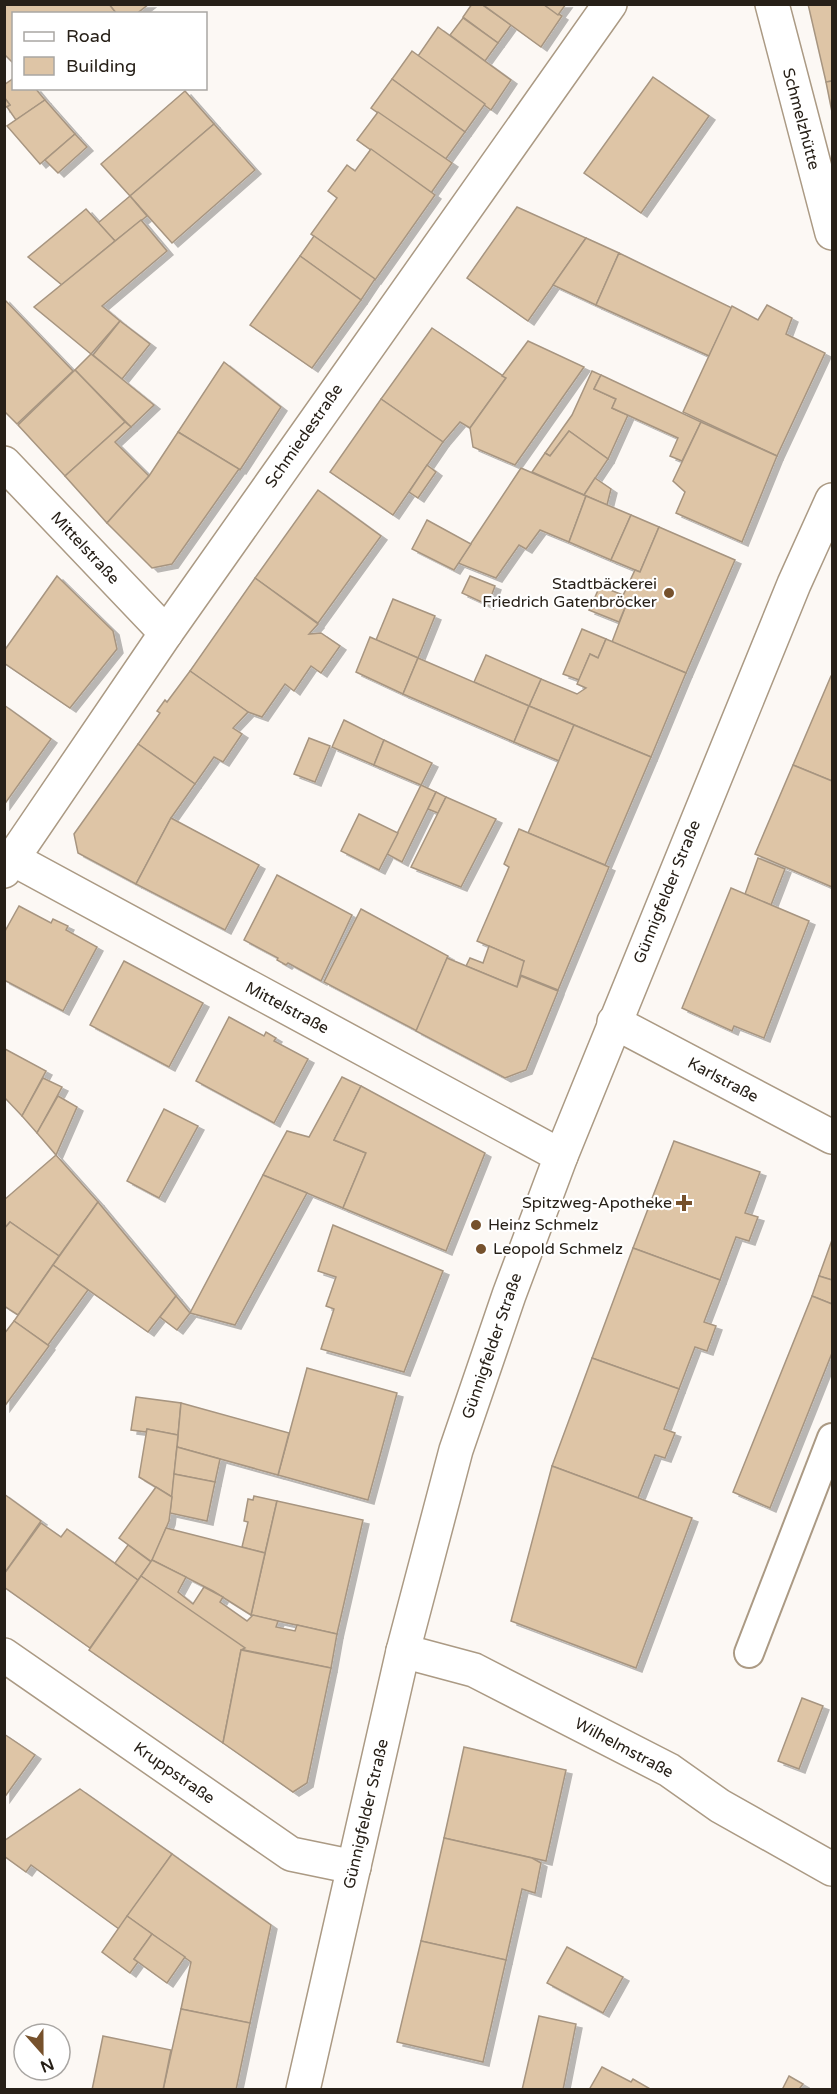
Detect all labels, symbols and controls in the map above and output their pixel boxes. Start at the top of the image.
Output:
legend [12,12,207,90]
text: Road [66,25,111,47]
text: Building [66,55,136,77]
street label: Schmelzhütte [778,66,824,172]
street label: Schmiedestraße [261,380,347,492]
street label: Mittelstraße [46,508,124,588]
place label: Stadtbäckerei Friedrich Gatenbröcker [482,574,658,612]
marker: Stadtbäckerei Friedrich Gatenbröcker [662,586,676,600]
street label: Günnigfelder Straße [629,817,705,967]
street label: Mittelstraße [242,978,332,1038]
street label: Karlstraße [684,1053,762,1107]
place label: Spitzweg-Apotheke [522,1193,672,1213]
marker: Spitzweg-Apotheke [677,1196,691,1210]
place label: Heinz Schmelz [488,1215,599,1235]
marker: Heinz Schmelz [469,1218,483,1232]
place label: Leopold Schmelz [493,1239,623,1259]
marker: Leopold Schmelz [474,1242,488,1256]
street label: Günnigfelder Straße [458,1270,526,1422]
street label: Wilhelmstraße [571,1714,677,1782]
street label: Günnigfelder Straße [339,1737,393,1891]
street label: Kruppstraße [130,1738,218,1808]
north arrow [12,2022,72,2082]
text: N [37,2053,57,2077]

